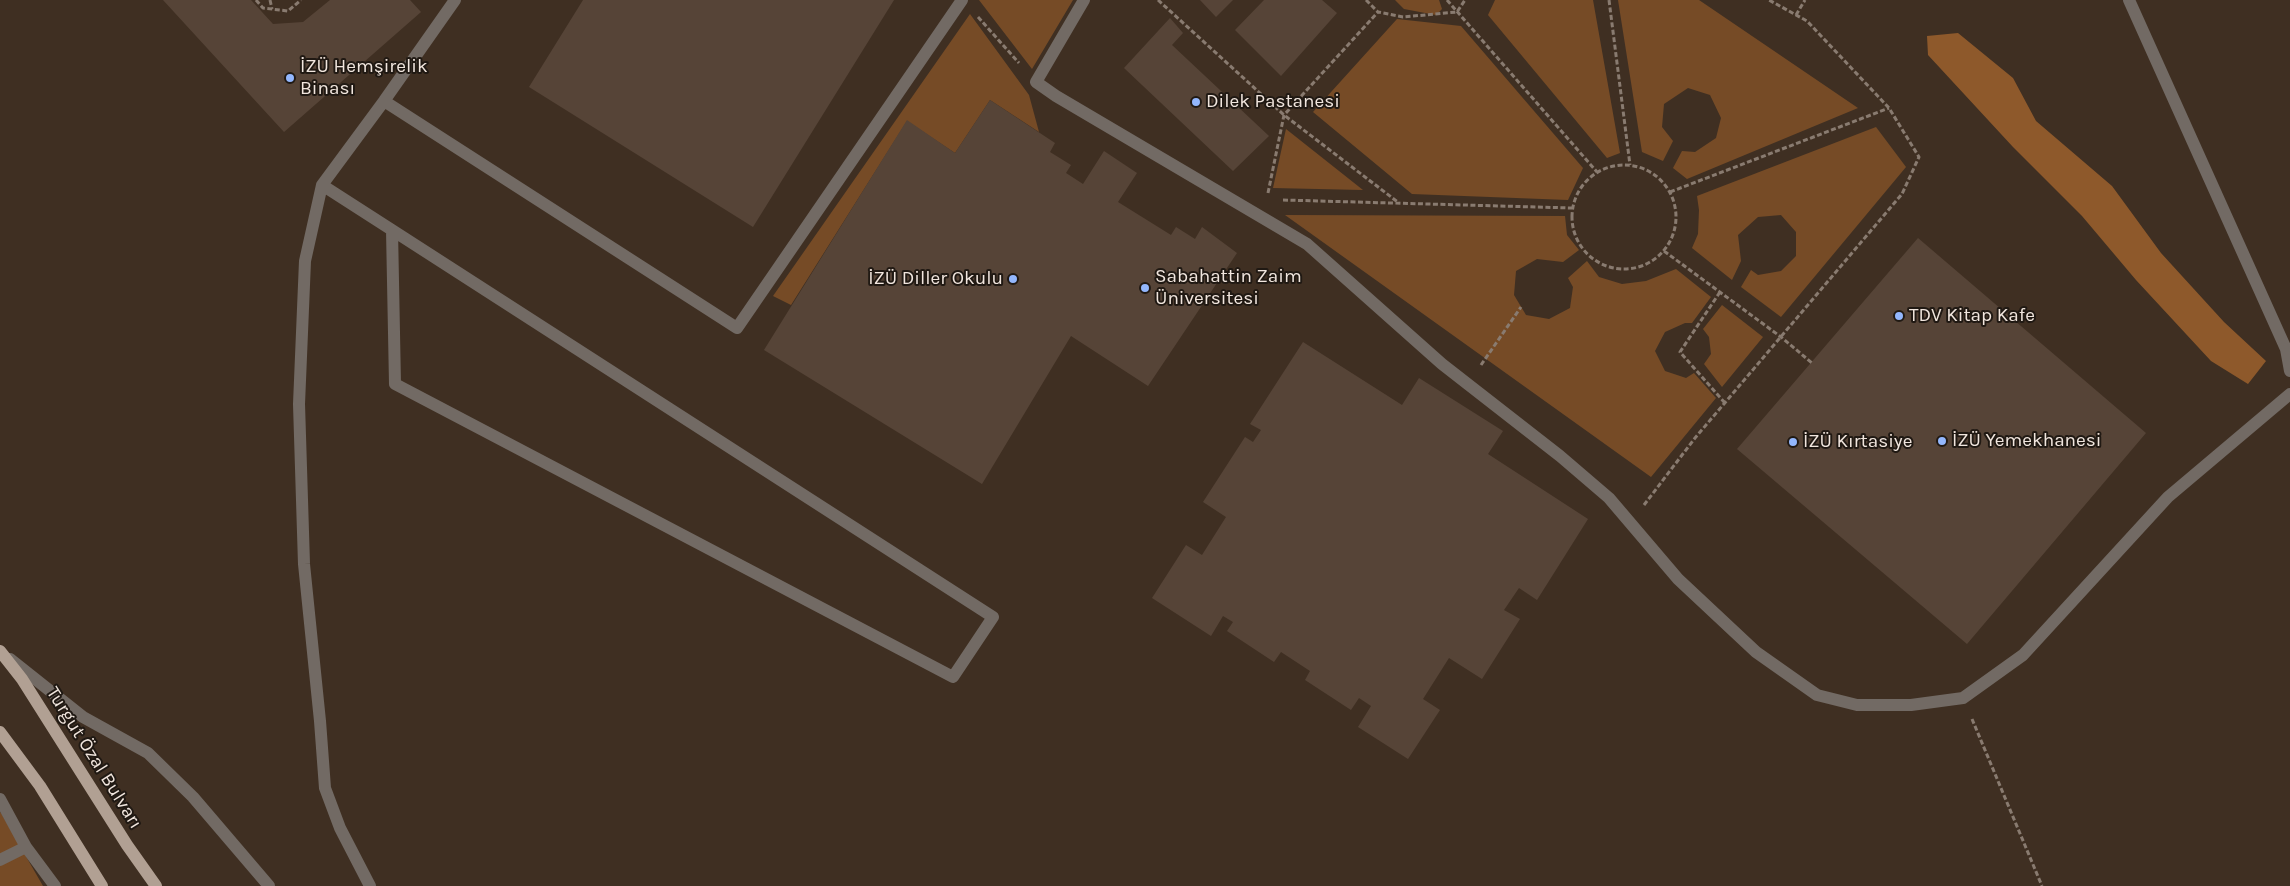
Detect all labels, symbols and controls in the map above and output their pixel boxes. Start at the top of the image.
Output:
place label: İZÜ Hemşirelik Binası [300,56,428,100]
marker: İZÜ Hemşirelik Binası [284,72,296,84]
place label: Dilek Pastanesi [1206,91,1340,113]
marker: Dilek Pastanesi [1190,96,1202,108]
place label: Sabahattin Zaim Üniversitesi [1155,266,1302,310]
place label: İZÜ Diller Okulu [868,268,1003,290]
marker: İZÜ Diller Okulu [1007,273,1019,285]
marker: Sabahattin Zaim Üniversitesi [1139,282,1151,294]
place label: TDV Kitap Kafe [1909,305,2035,327]
marker: TDV Kitap Kafe [1893,310,1905,322]
place label: İZÜ Yemekhanesi [1952,430,2101,452]
place label: İZÜ Kırtasiye [1803,431,1912,453]
marker: İZÜ Yemekhanesi [1936,435,1948,447]
marker: İZÜ Kırtasiye [1787,436,1799,448]
street label: Turgut Özal Bulvarı [41,683,147,833]

